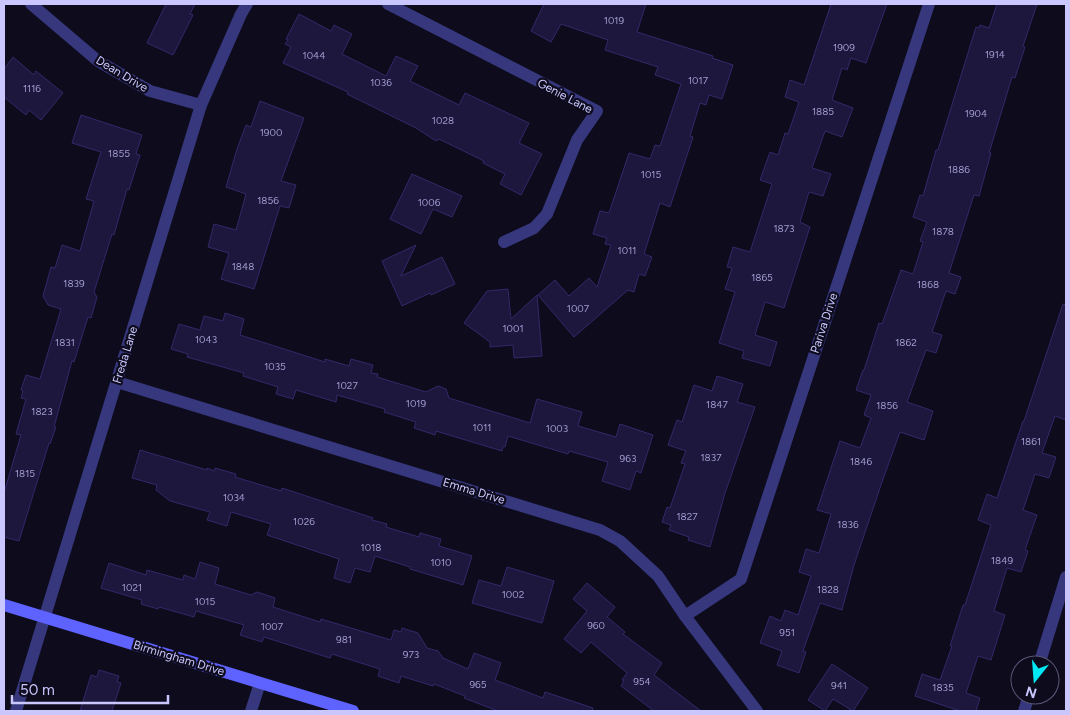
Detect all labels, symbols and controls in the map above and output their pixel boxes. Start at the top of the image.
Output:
house number: 1019 [604,14,624,27]
house number: 1909 [833,41,855,54]
house number: 1914 [985,48,1005,61]
house number: 1044 [303,49,325,62]
street label: Dean Drive [93,53,151,95]
house number: 1017 [688,74,709,87]
house number: 1036 [370,76,392,89]
street label: Genie Lane [535,76,595,117]
house number: 1116 [23,82,41,95]
house number: 1885 [812,105,834,118]
house number: 1904 [965,107,987,120]
house number: 1028 [432,114,454,127]
house number: 1900 [260,126,282,139]
house number: 1855 [108,147,130,160]
house number: 1886 [948,163,970,176]
house number: 1015 [641,168,661,181]
house number: 1856 [257,194,279,207]
house number: 1006 [418,196,441,209]
house number: 1873 [773,222,795,235]
house number: 1878 [932,225,954,238]
house number: 1011 [618,244,636,257]
house number: 1848 [232,260,254,273]
house number: 1865 [751,271,773,284]
house number: 1839 [63,277,85,290]
house number: 1868 [917,278,939,291]
street label: Pariva Drive [808,291,840,355]
house number: 1007 [567,302,590,315]
house number: 1001 [502,322,524,335]
street label: Freda Lane [110,324,140,385]
house number: 1043 [195,333,217,346]
house number: 1831 [55,336,75,349]
house number: 1862 [895,336,917,349]
house number: 1035 [264,360,286,373]
house number: 1027 [336,379,358,392]
house number: 1019 [406,397,426,410]
house number: 1847 [706,398,729,411]
house number: 1856 [876,399,898,412]
house number: 1823 [31,405,53,418]
house number: 1011 [473,421,491,434]
house number: 1003 [546,422,568,435]
house number: 1861 [1021,435,1041,448]
house number: 1837 [700,451,722,464]
house number: 963 [620,452,636,465]
house number: 1846 [850,455,872,468]
house number: 1815 [15,467,35,480]
street label: Emma Drive [441,475,507,507]
house number: 1034 [223,491,245,504]
house number: 1827 [676,510,698,523]
house number: 1026 [293,515,315,528]
house number: 1836 [837,518,859,531]
house number: 1018 [361,541,381,554]
house number: 1849 [991,554,1013,567]
house number: 1010 [430,556,452,569]
house number: 1021 [122,581,142,594]
house number: 1828 [817,583,839,596]
house number: 1002 [502,588,524,601]
house number: 1015 [195,595,215,608]
house number: 960 [587,619,605,632]
house number: 1007 [261,620,284,633]
house number: 951 [779,626,795,639]
house number: 981 [336,633,352,646]
street label: Birmingham Drive [132,637,227,679]
house number: 973 [403,648,419,661]
north arrow [1010,655,1060,705]
scale bar [12,672,169,704]
house number: 954 [633,675,651,688]
house number: 965 [469,678,487,691]
house number: 941 [831,679,847,692]
text: 50 m [20,681,55,699]
house number: 1835 [932,681,954,694]
text: N [1024,682,1039,702]

